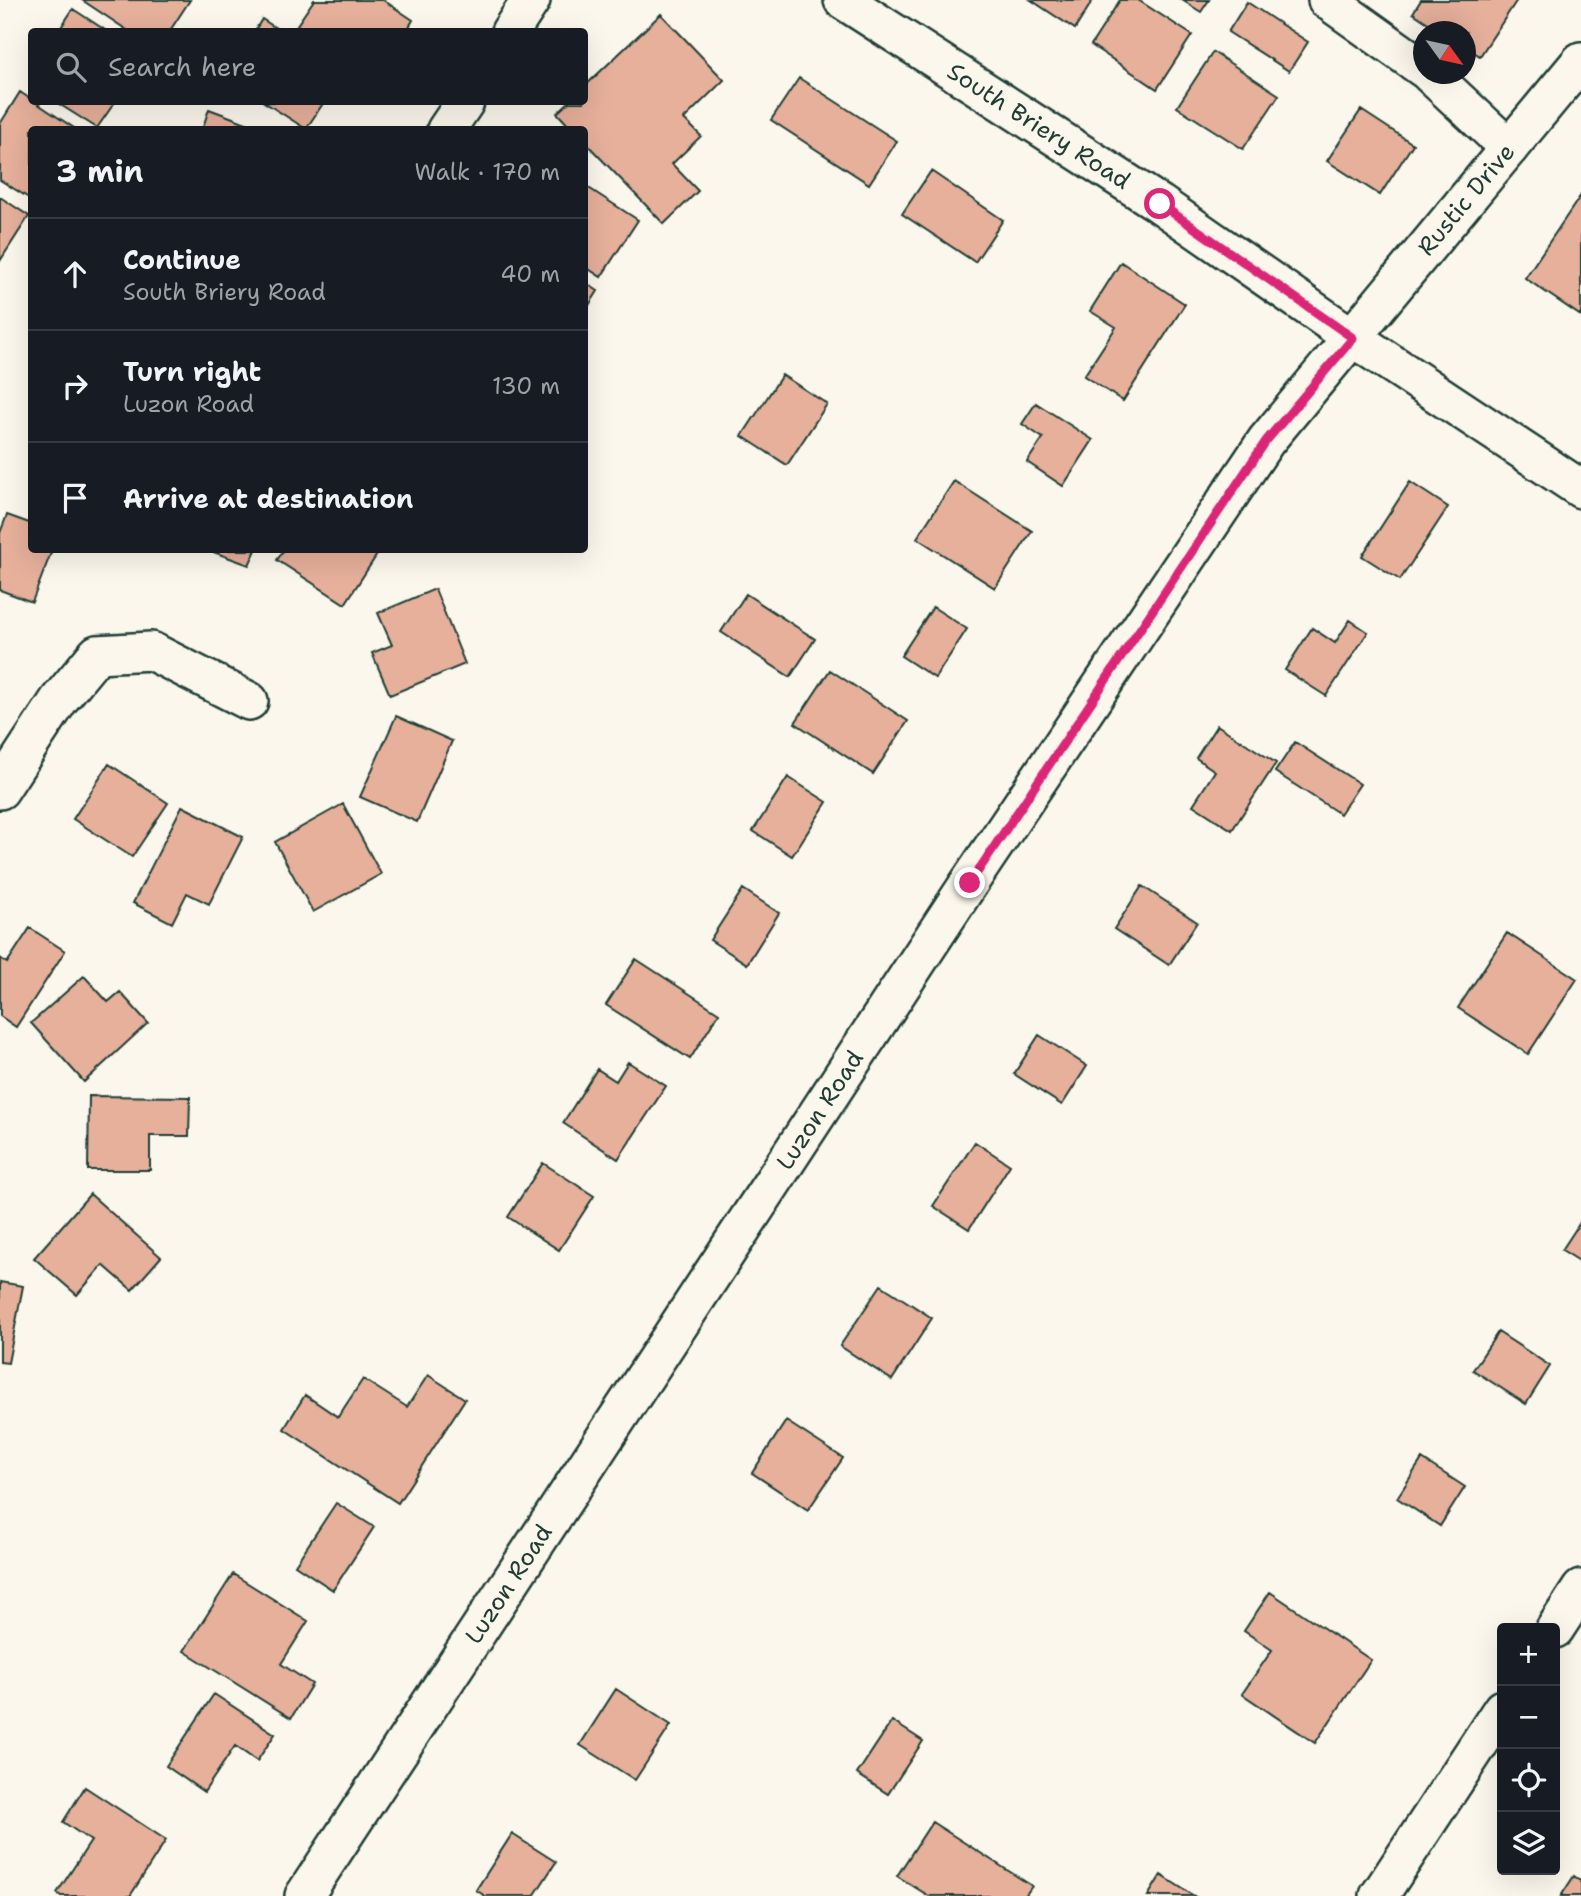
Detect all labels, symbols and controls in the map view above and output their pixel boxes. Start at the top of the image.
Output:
north arrow [1413,21,1476,84]
search box [28,28,588,105]
icon: search [52,48,90,86]
text: Search here [108,49,257,84]
street label: South Briery Road [941,55,1137,197]
street label: Rustic Drive [1410,137,1522,262]
text: 3 min [56,151,143,192]
text: Walk · 170 m [415,157,560,187]
route start [1144,188,1175,219]
text: Continue [123,242,241,277]
icon: ahead [56,255,94,293]
text: 40 m [500,259,560,289]
text: South Briery Road [123,277,326,307]
text: Turn right [123,354,261,389]
icon: right [56,367,94,405]
text: 130 m [492,371,560,401]
text: Luzon Road [123,389,254,419]
icon: arrive [56,479,94,517]
text: Arrive at destination [123,481,413,516]
route end [954,867,985,898]
street label: Luzon Road [769,1044,871,1176]
street label: Luzon Road [458,1518,560,1650]
map controls [1497,1623,1560,1875]
button: + [1497,1623,1560,1686]
button: − [1497,1686,1560,1749]
button: locate [1497,1749,1560,1812]
button: layers [1497,1812,1560,1875]

